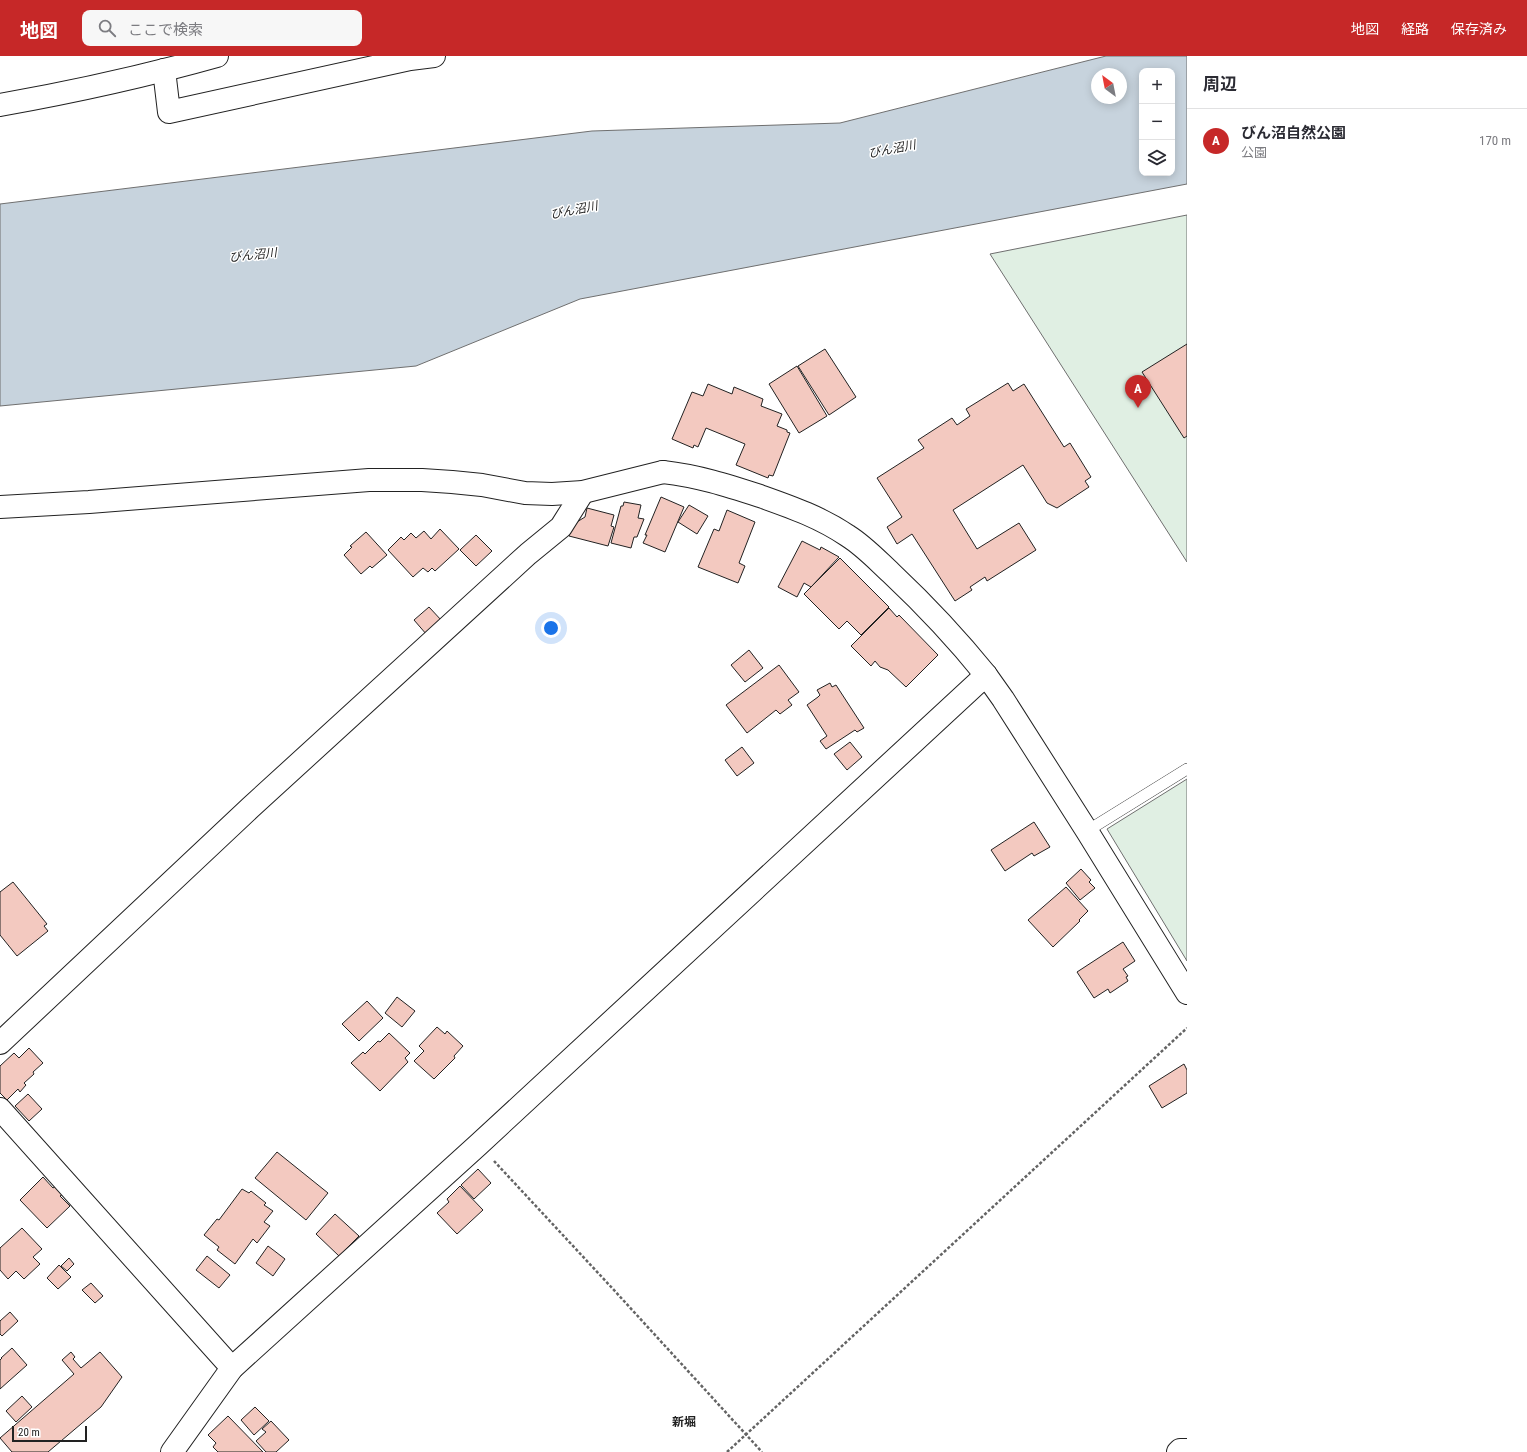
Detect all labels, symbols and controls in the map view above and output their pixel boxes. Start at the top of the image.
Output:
search box [82,10,362,46]
icon: search [96,17,118,39]
text: 地図 [20,19,58,42]
text: ここで検索 [128,21,203,39]
text: 地図 [1351,21,1379,37]
text: 経路 [1401,21,1429,37]
text: 保存済み [1451,21,1507,37]
north arrow [1091,68,1127,104]
map controls [1139,68,1175,176]
button: + [1139,68,1175,104]
text: 周辺 [1203,74,1237,94]
button: − [1139,104,1175,140]
text: びん沼自然公園 [1241,124,1346,142]
text: A [1212,133,1220,148]
text: 170 m [1479,133,1511,148]
water label: びん沼川 [867,137,919,160]
button: layers [1139,140,1175,176]
text: 公園 [1241,145,1267,160]
water label: びん沼川 [549,198,601,221]
water label: びん沼川 [228,245,280,264]
pin: A [1125,375,1151,408]
your location [541,618,561,638]
district label: 新堀 [672,1415,696,1429]
scale bar [12,1424,87,1443]
text: 20 m [18,1426,40,1439]

